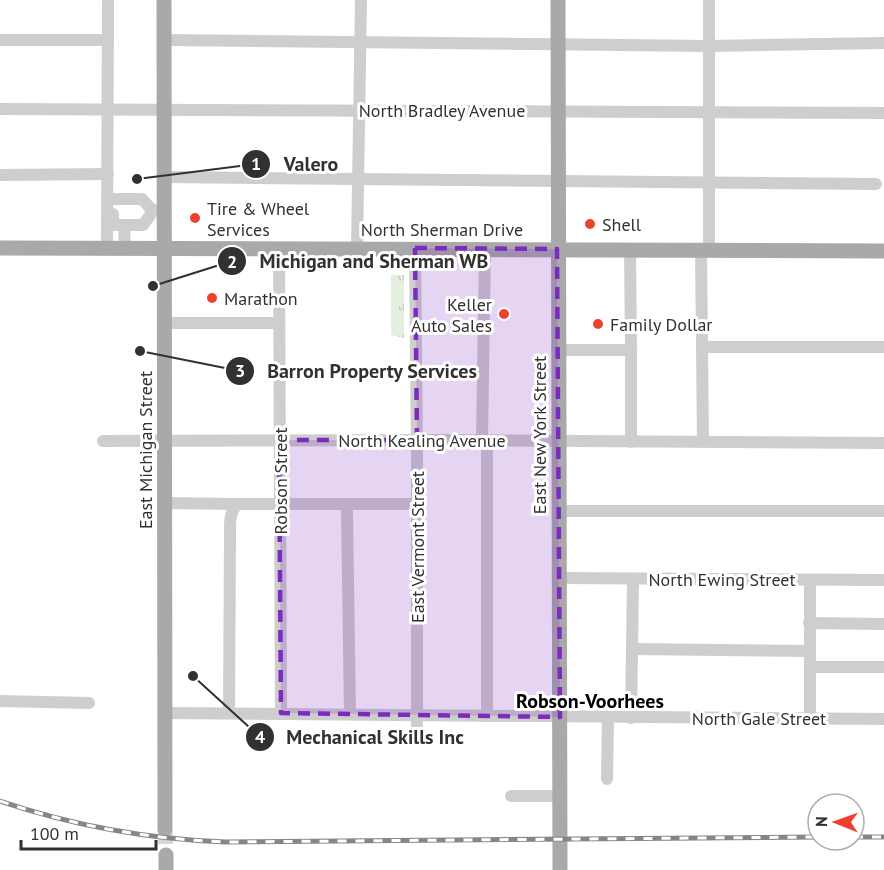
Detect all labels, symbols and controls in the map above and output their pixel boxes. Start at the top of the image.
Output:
street label: North Bradley Avenue [359,99,525,122]
callout: Valero [241,145,350,183]
text: Valero [283,151,339,177]
text: 1 [251,152,261,175]
place label: Tire & Wheel Services [207,197,310,241]
marker: Tire & Wheel Services [188,211,202,225]
place label: Shell [602,213,642,236]
marker: Shell [583,217,597,231]
street label: North Sherman Drive [361,218,523,241]
callout: Michigan and Sherman WB [217,242,500,280]
text: Michigan and Sherman WB [260,248,489,274]
text: 2 [227,250,237,273]
place label: Marathon [224,287,298,310]
marker: Marathon [205,291,219,305]
place label: Keller Auto Sales [411,293,492,337]
marker: Keller Auto Sales [497,307,511,321]
place label: Family Dollar [610,313,712,336]
marker: Family Dollar [591,317,605,331]
callout: Barron Property Services [225,352,489,390]
street label: East New York Street [528,356,551,514]
text: Barron Property Services [267,358,477,384]
text: 3 [235,359,245,382]
street label: East Michigan Street [134,371,157,529]
street label: Robson Street [269,427,292,535]
street label: North Kealing Avenue [338,429,506,452]
street label: East Vermont Street [406,471,429,623]
street label: North Ewing Street [648,568,796,591]
district label: Robson-Voorhees [516,688,664,714]
street label: North Gale Street [692,707,826,730]
callout: Mechanical Skills Inc [245,718,476,756]
text: Mechanical Skills Inc [286,724,464,750]
text: 4 [255,725,265,748]
north arrow [806,792,866,852]
scale bar [21,813,156,851]
text: N [811,816,831,827]
text: 100 m [30,822,79,845]

